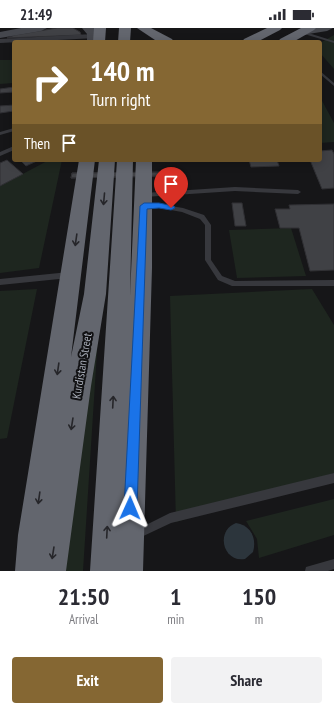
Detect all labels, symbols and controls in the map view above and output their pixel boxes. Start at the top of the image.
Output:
text: 21:49 [20,5,52,24]
text: 140 m [90,52,154,89]
icon: right [24,56,76,108]
text: Turn right [90,88,150,111]
icon: arrive [58,132,80,154]
text: Then [24,134,50,153]
pin [154,167,188,208]
icon: arrive [160,173,182,195]
one-way arrow [100,192,107,205]
one-way arrow [72,233,80,246]
street label: Kurdistan Street [68,331,95,400]
one-way arrow [54,362,62,375]
one-way arrow [109,396,117,409]
one-way arrow [68,417,76,430]
position arrow [109,487,151,529]
one-way arrow [35,491,43,504]
one-way arrow [104,526,111,539]
one-way arrow [49,546,57,559]
text: 21:50 [58,581,110,612]
text: 1 [170,581,181,612]
text: 150 [242,581,276,612]
text: Arrival [69,611,98,628]
text: min [167,611,184,628]
text: m [255,611,263,628]
button: Exit [12,657,163,703]
button: Share [171,657,322,703]

